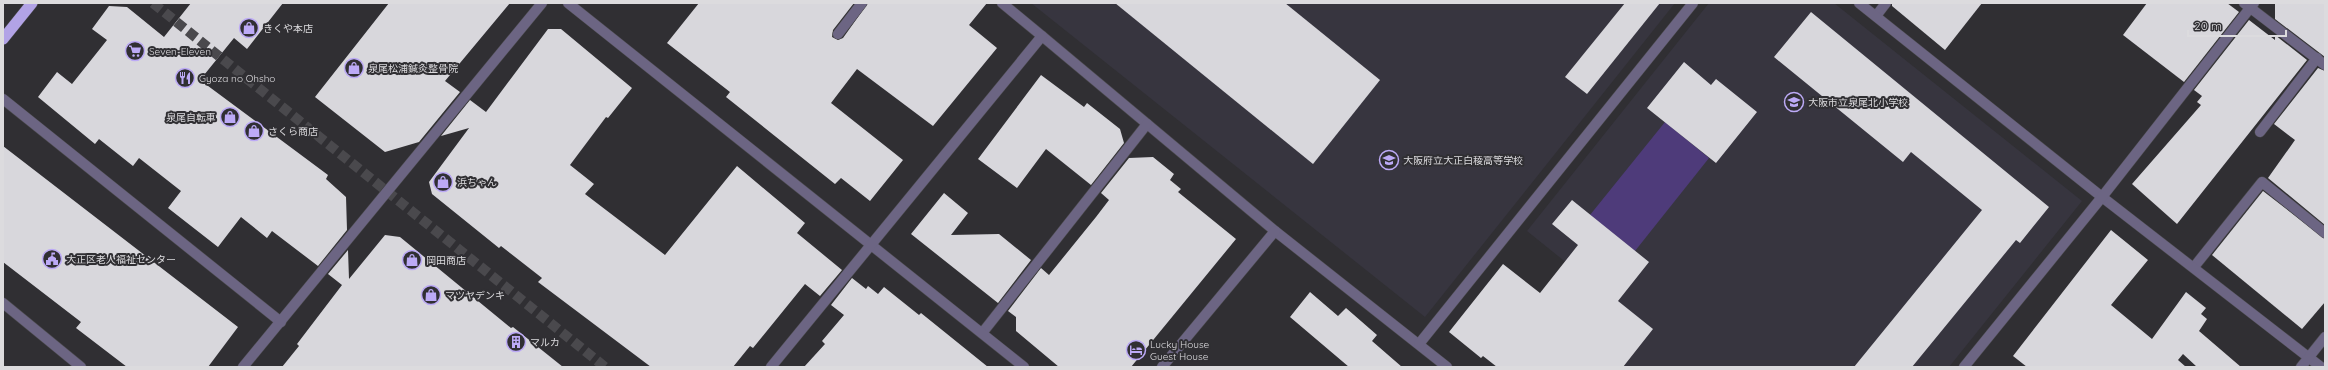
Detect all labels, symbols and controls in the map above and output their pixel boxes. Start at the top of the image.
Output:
scale bar [2188,12,2286,38]
shop icon: きくや本店 [238,17,260,39]
text: 20 m [2194,18,2222,33]
place label: きくや本店 [263,22,313,35]
supermarket icon: Seven-Eleven [124,40,146,62]
place label: Seven-Eleven [149,45,211,58]
shop icon: 泉尾松浦鍼灸整骨院 [343,57,365,79]
place label: 泉尾松浦鍼灸整骨院 [368,62,458,75]
restaurant icon: Gyoza no Ohsho [174,67,196,89]
place label: Gyoza no Ohsho [199,72,275,85]
school or university icon: 大阪市立泉尾北小学校 [1783,91,1805,113]
place label: 大阪市立泉尾北小学校 [1808,96,1908,109]
shop icon: 泉尾自転車 [219,106,241,128]
place label: 泉尾自転車 [166,111,216,124]
shop icon: さくら商店 [243,120,265,142]
place label: さくら商店 [268,125,318,138]
school or university icon: 大阪府立大正白稜高等学校 [1378,149,1400,171]
place label: 大阪府立大正白稜高等学校 [1403,154,1523,167]
shop icon: 浜ちゃん [432,171,454,193]
place label: 浜ちゃん [457,176,497,189]
public building icon: 大正区老人福祉センター [41,248,63,270]
shop icon: 岡田商店 [401,249,423,271]
place label: 大正区老人福祉センター [66,253,176,266]
place label: 岡田商店 [426,254,466,267]
shop icon: マツヤデンキ [420,284,442,306]
place label: マツヤデンキ [445,289,505,302]
building icon: マルカ [505,331,527,353]
place label: マルカ [530,336,560,349]
place label: Lucky House Guest House [1150,338,1210,363]
hotel icon: Lucky House Guest House [1125,339,1147,361]

